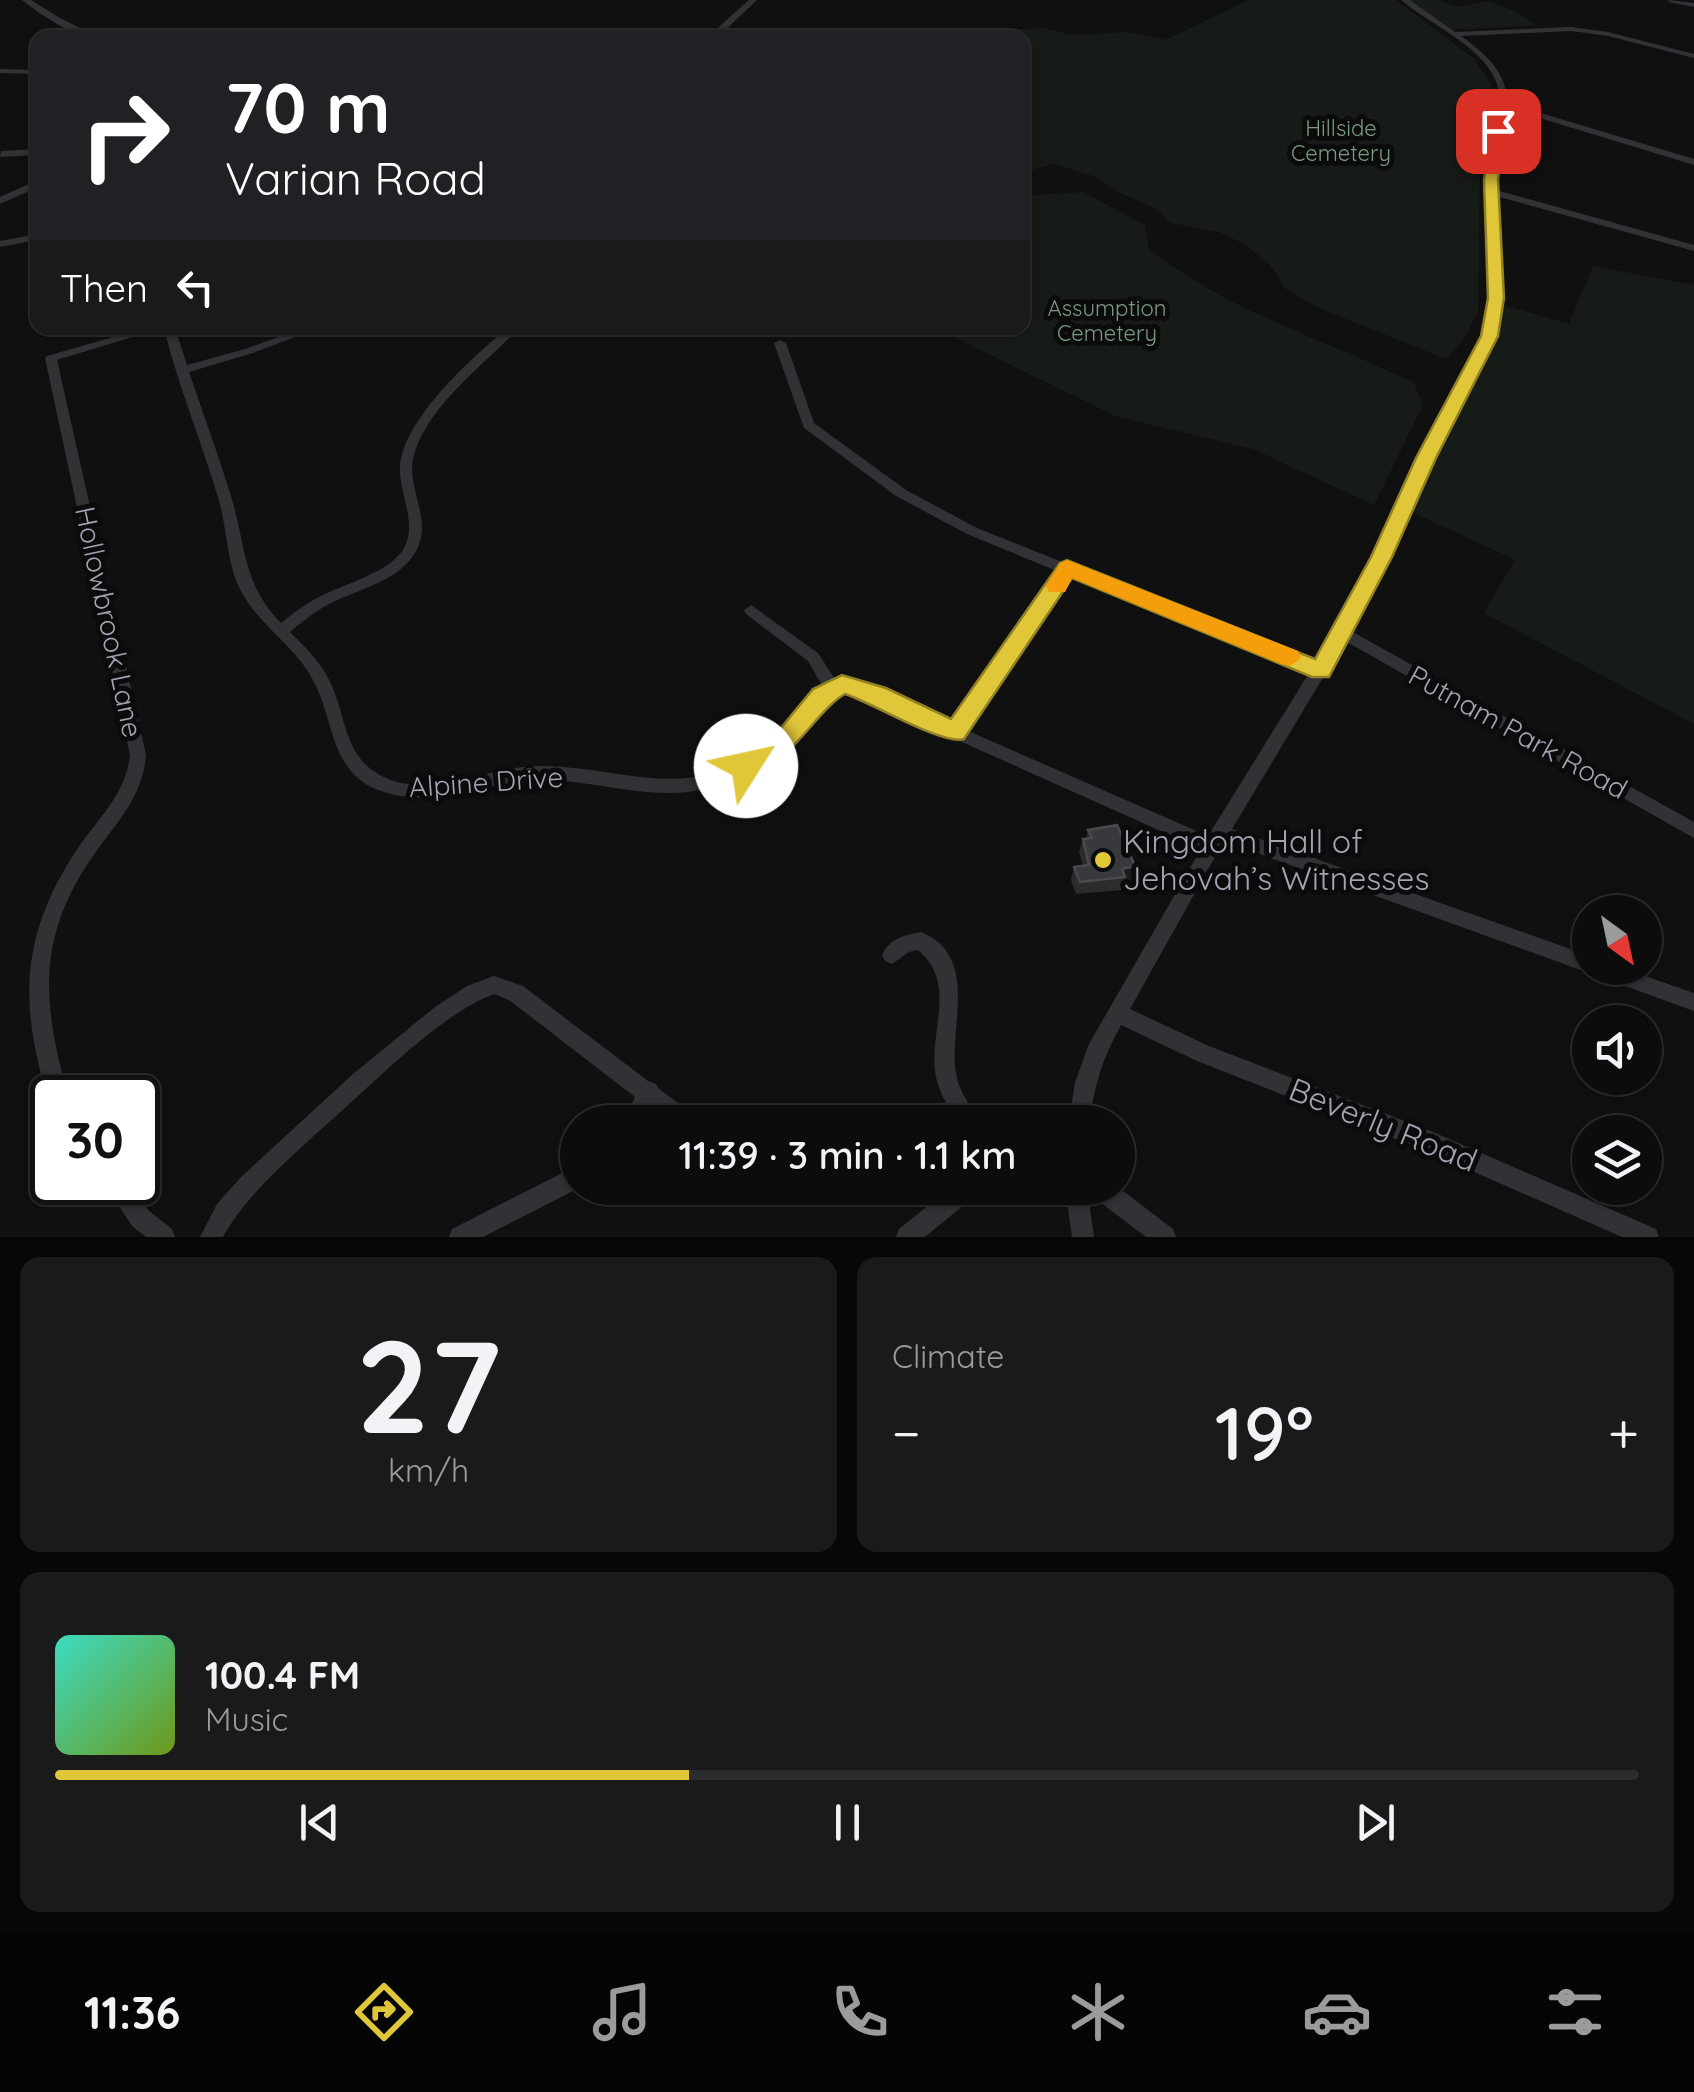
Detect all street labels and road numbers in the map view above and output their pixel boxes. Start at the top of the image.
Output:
street label: Hollowbrook Lane [68,503,151,741]
street label: Putnam Park Road [1403,657,1634,806]
street label: Alpine Drive [408,759,564,804]
street label: Beverly Road [1284,1068,1483,1180]

